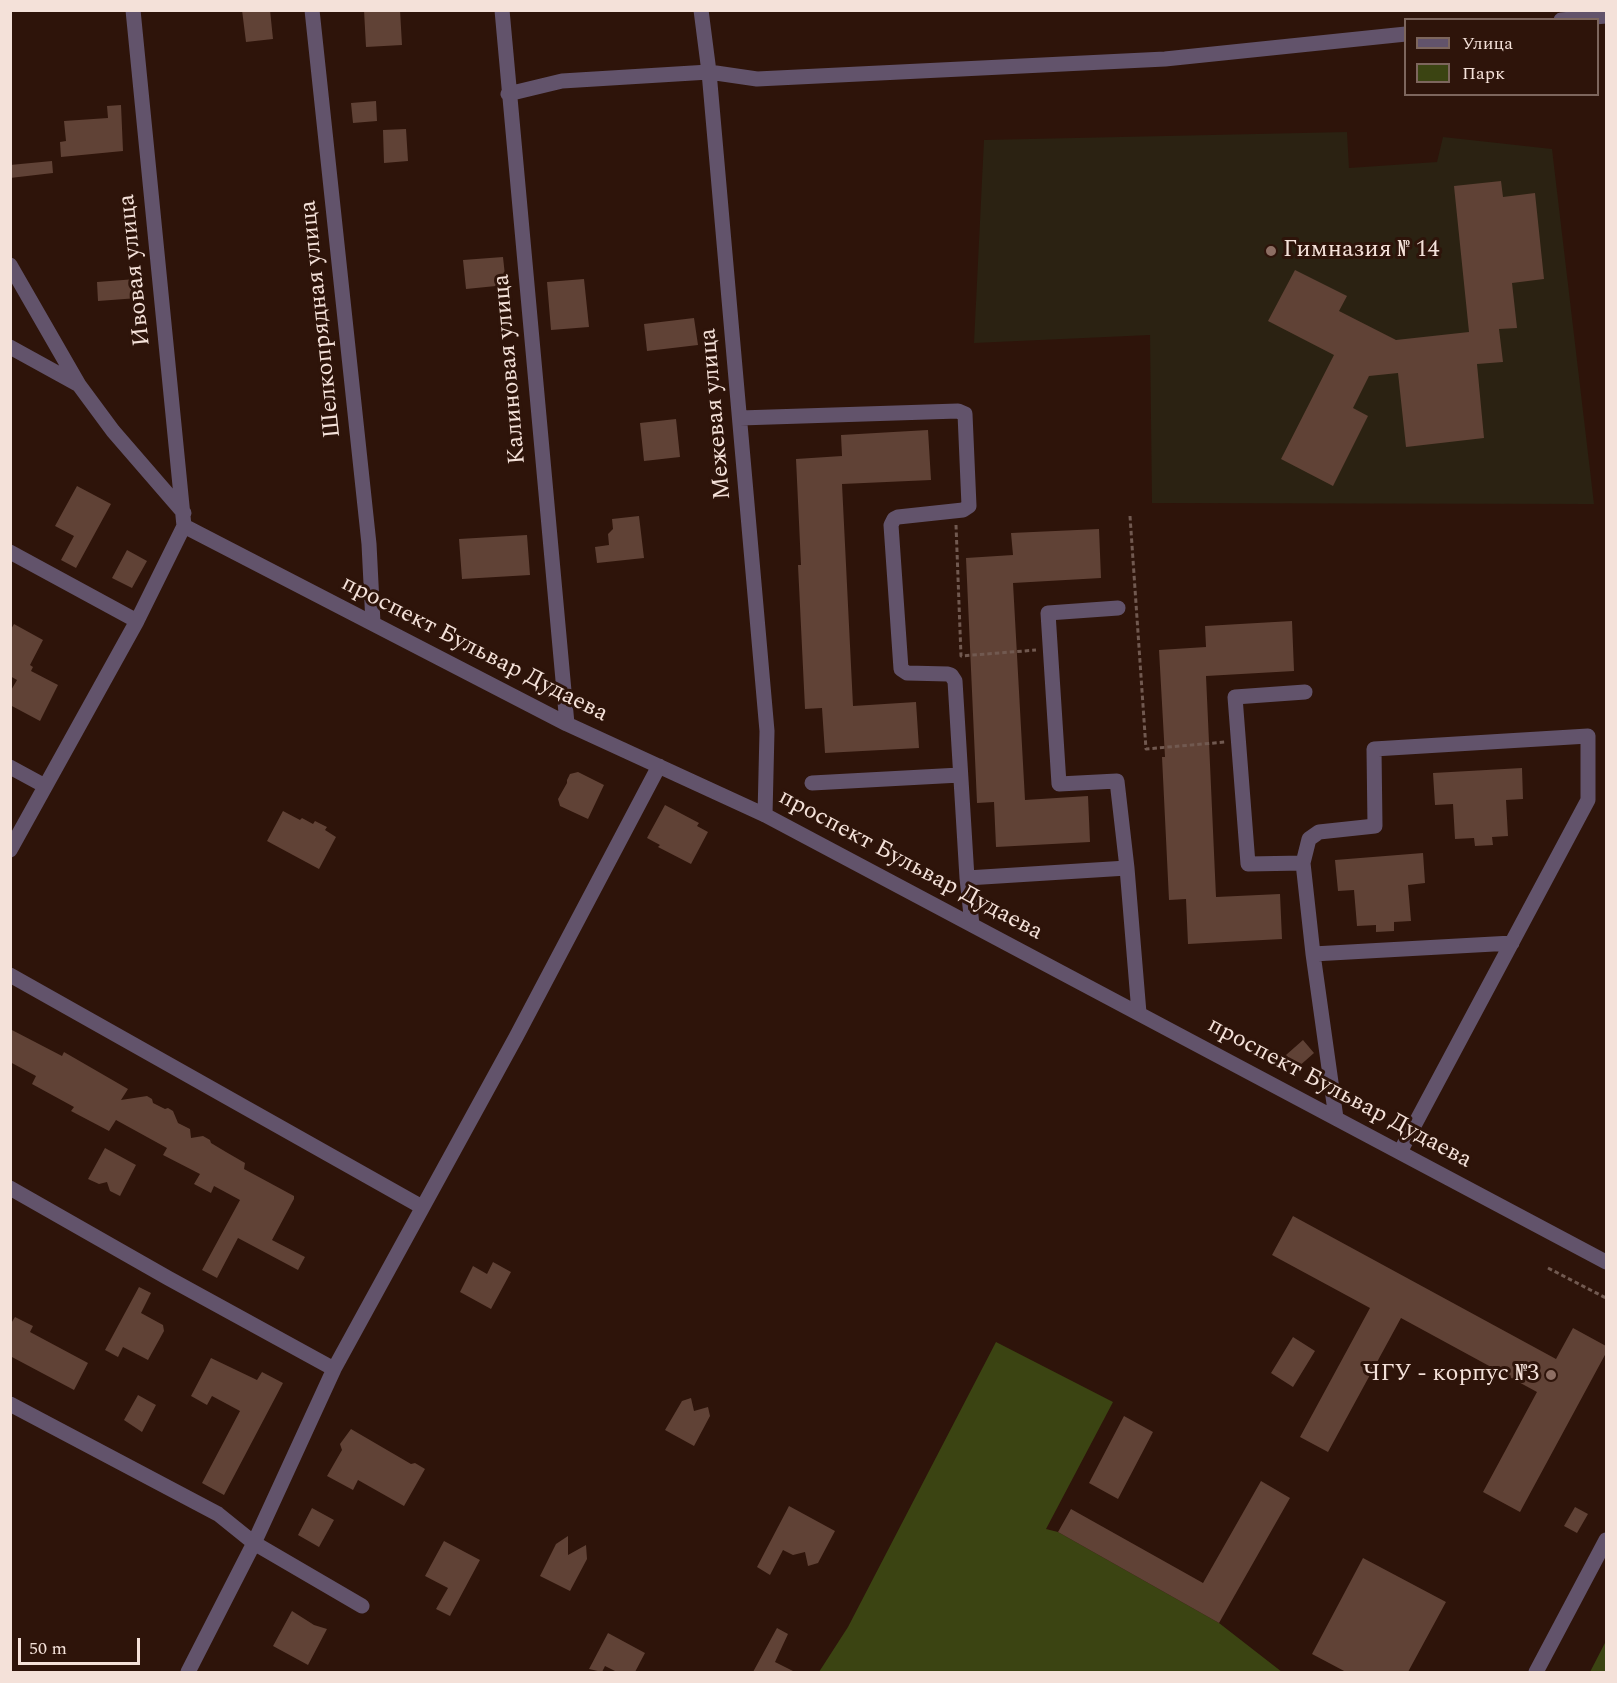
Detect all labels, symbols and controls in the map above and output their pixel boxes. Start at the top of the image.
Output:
legend [1404,18,1599,96]
text: Улица [1462,30,1513,57]
text: Парк [1462,60,1505,87]
street label: Ивовая улица [114,193,158,347]
street label: Шелкопрядная улица [295,199,349,439]
place label: Гимназия № 14 [1283,237,1440,265]
marker: Гимназия № 14 [1264,244,1278,258]
street label: Калиновая улица [488,273,534,465]
street label: Межевая улица [695,327,739,501]
street label: проспект Бульвар Дудаева [336,570,612,730]
street label: проспект Бульвар Дудаева [773,784,1047,948]
street label: проспект Бульвар Дудаева [1202,1012,1476,1176]
place label: ЧГУ - корпус №3 [1363,1361,1539,1389]
marker: ЧГУ - корпус №3 [1544,1368,1558,1382]
scale bar [21,1626,142,1664]
text: 50 m [29,1635,67,1662]

